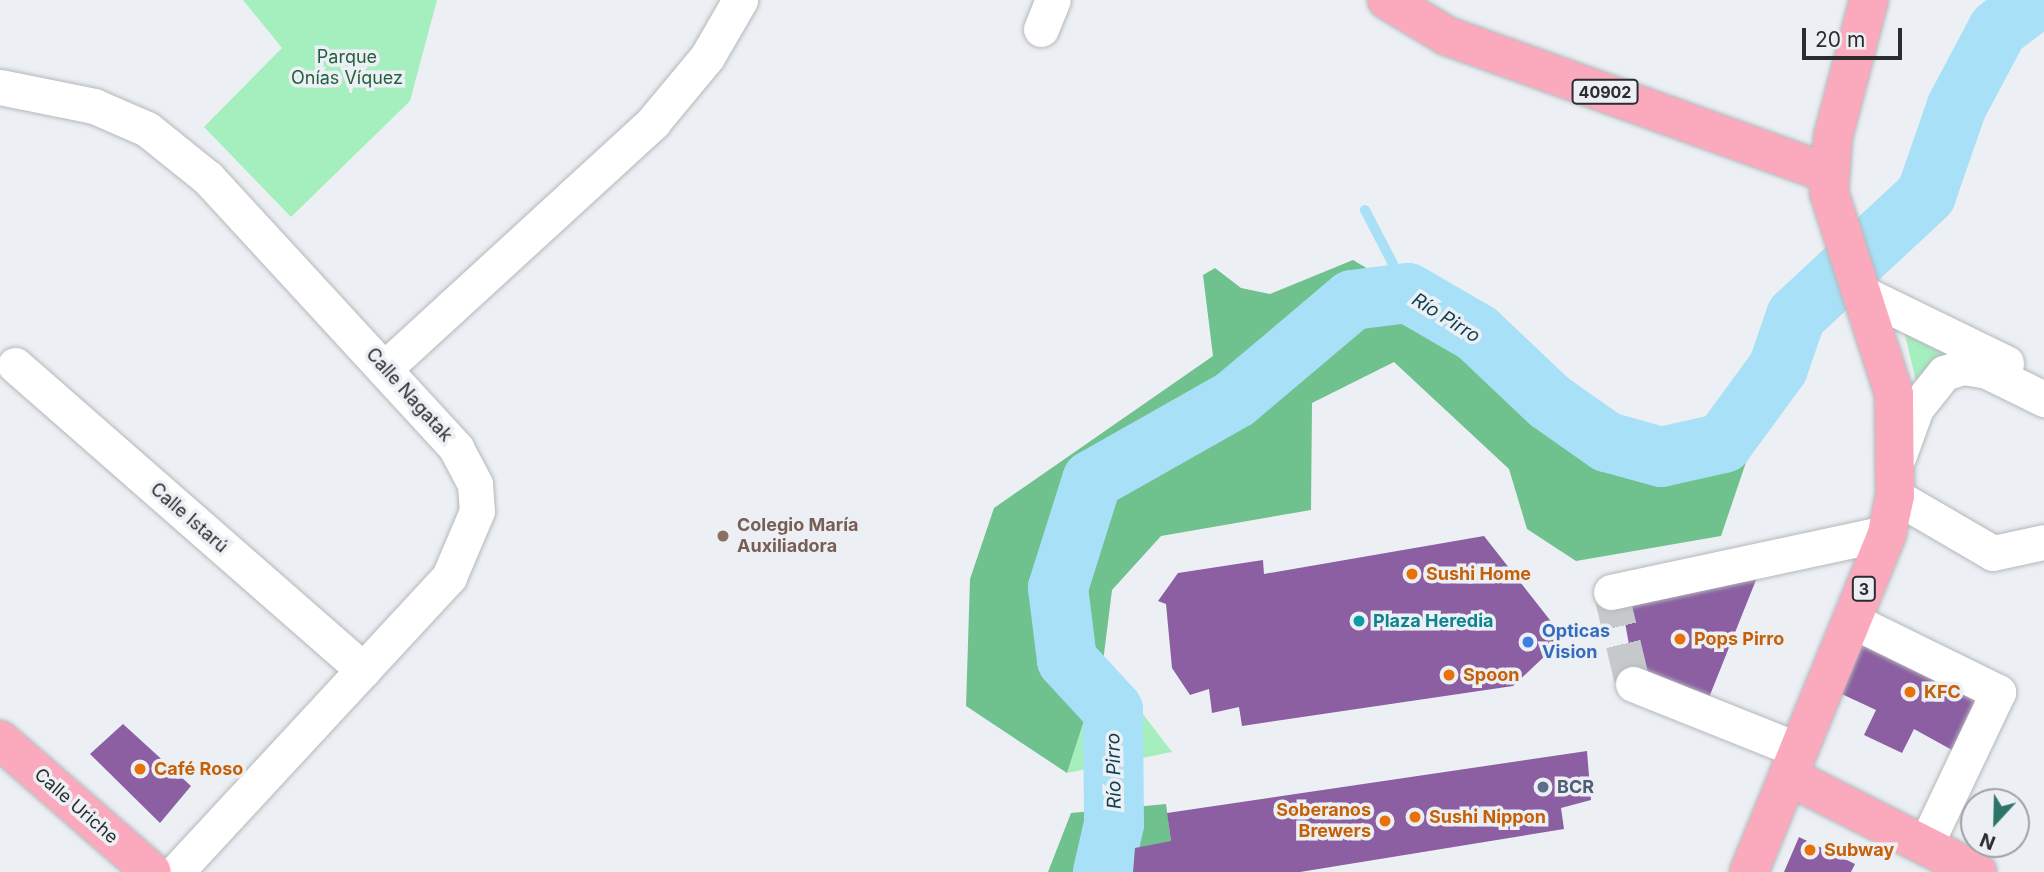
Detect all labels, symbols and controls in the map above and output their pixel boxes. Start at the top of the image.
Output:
scale bar [1806,14,1906,58]
text: 20 m [1815,27,1865,52]
park label: Parque Onías Víquez [291,47,403,90]
road number: 40902 [1570,80,1640,104]
water label: Río Pirro [1408,288,1484,348]
street label: Calle Nagatak [361,344,457,446]
street label: Calle Istarú [146,479,232,557]
place label: Colegio María Auxiliadora [737,515,859,558]
marker: Colegio María Auxiliadora [715,528,731,544]
place label: Sushi Home [1426,563,1531,585]
marker: Sushi Home [1404,566,1420,582]
road number: 3 [1852,576,1876,602]
place label: Plaza Heredia [1373,610,1493,632]
marker: Plaza Heredia [1351,613,1367,629]
place label: Opticas Vision [1542,621,1610,664]
place label: Pops Pirro [1694,628,1784,650]
marker: Pops Pirro [1672,631,1688,647]
marker: Opticas Vision [1520,634,1536,650]
place label: Spoon [1463,664,1519,686]
marker: Spoon [1441,667,1457,683]
place label: KFC [1924,681,1961,703]
marker: KFC [1902,684,1918,700]
water label: Río Pirro [1102,733,1126,809]
place label: Café Roso [154,758,243,780]
marker: Café Roso [132,761,148,777]
street label: Calle Uriche [30,764,122,848]
place label: BCR [1557,776,1594,798]
marker: BCR [1535,779,1551,795]
north arrow [1960,788,2030,858]
place label: Soberanos Brewers [1276,800,1371,842]
place label: Sushi Nippon [1429,806,1546,828]
marker: Sushi Nippon [1407,809,1423,825]
marker: Soberanos Brewers [1377,813,1393,829]
text: N [1977,828,1999,854]
place label: Subway [1824,839,1894,861]
marker: Subway [1802,842,1818,858]

